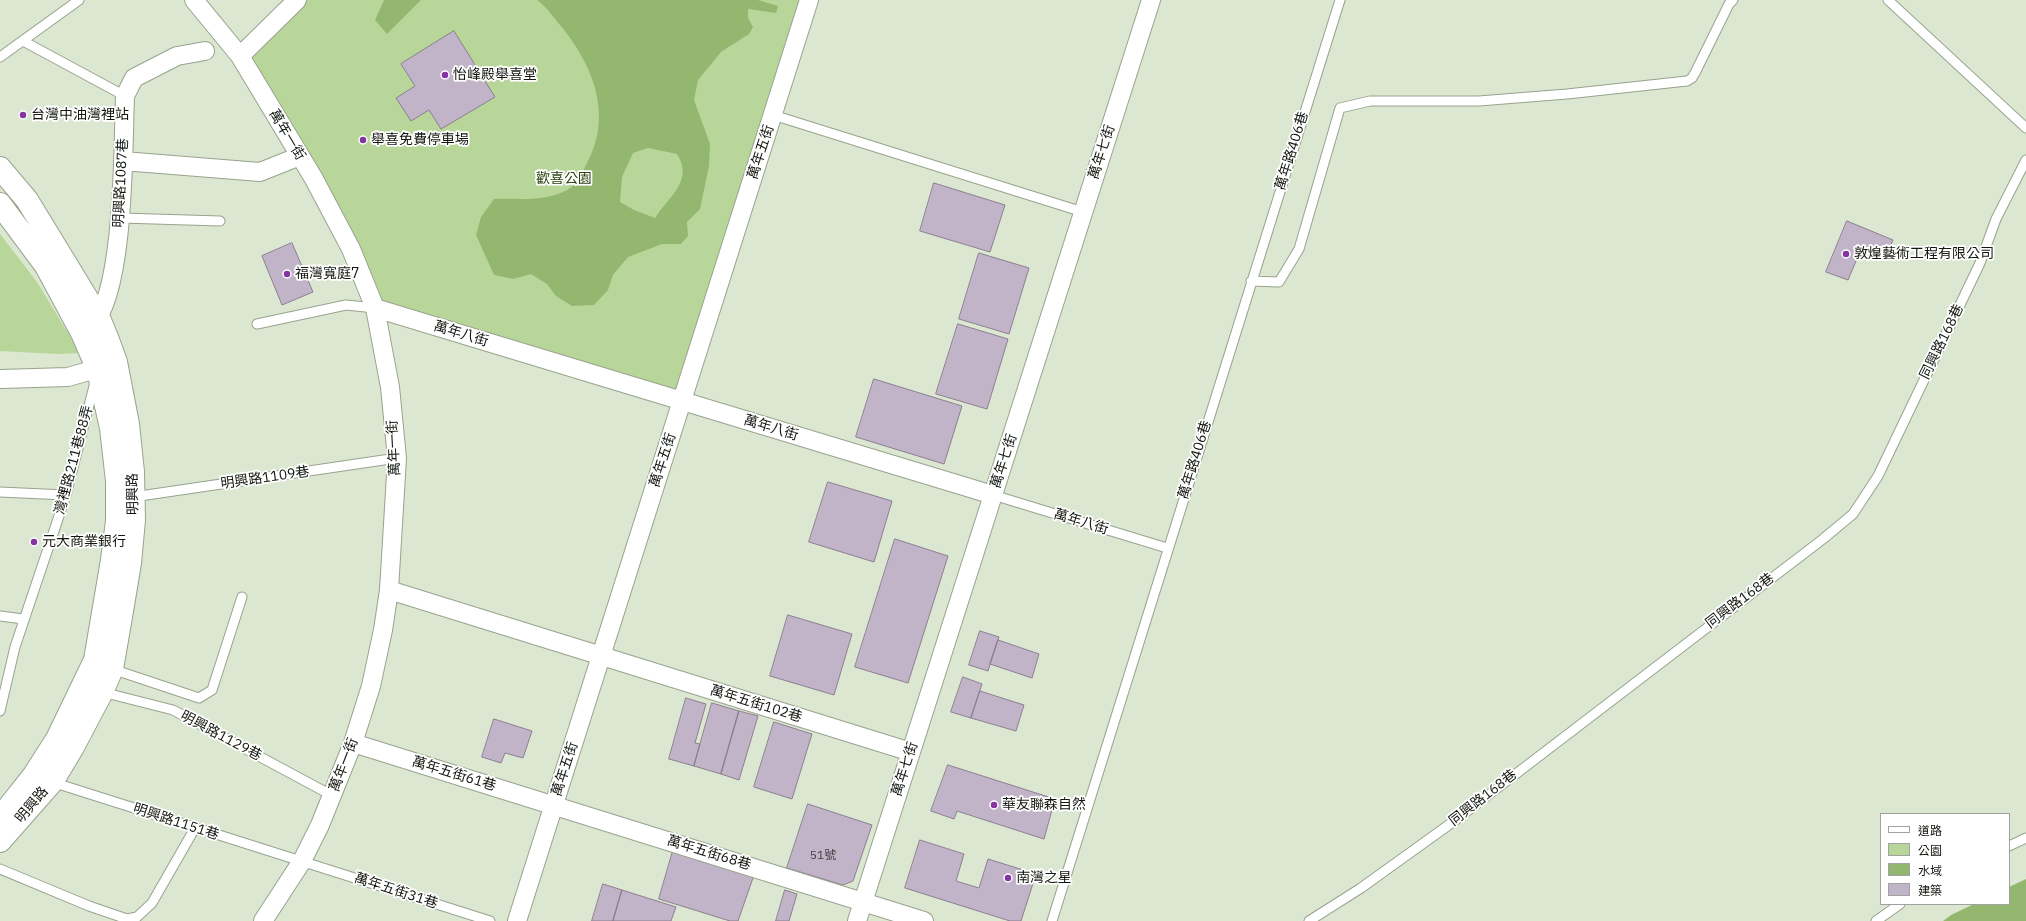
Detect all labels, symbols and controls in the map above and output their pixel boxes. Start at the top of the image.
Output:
place label: 怡峰殿舉喜堂 [453,67,537,83]
marker: 怡峰殿舉喜堂 [440,70,450,80]
place label: 台灣中油灣裡站 [31,107,129,123]
street label: 萬年一街 [265,107,309,163]
marker: 台灣中油灣裡站 [18,110,28,120]
street label: 萬年路406巷 [1272,110,1312,192]
street label: 萬年五街 [744,123,778,181]
street label: 萬年七街 [1085,123,1119,181]
place label: 舉喜免費停車場 [371,132,469,148]
marker: 舉喜免費停車場 [358,135,368,145]
street label: 明興路1087巷 [110,138,132,228]
park label: 歡喜公園 [536,171,592,187]
place label: 敦煌藝術工程有限公司 [1854,246,1994,262]
marker: 敦煌藝術工程有限公司 [1841,249,1851,259]
place label: 福灣寬庭7 [295,266,359,282]
marker: 福灣寬庭7 [282,269,292,279]
street label: 同興路168巷 [1917,302,1967,382]
street label: 萬年八街 [432,318,490,350]
street label: 灣裡路211巷88弄 [51,404,97,516]
street label: 萬年八街 [742,412,800,444]
street label: 萬年路406巷 [1175,419,1215,501]
street label: 萬年一街 [384,420,404,476]
street label: 萬年五街 [646,431,680,489]
street label: 萬年七街 [987,432,1021,490]
street label: 明興路1109巷 [219,463,311,493]
street label: 明興路 [124,473,142,515]
street label: 萬年八街 [1052,506,1110,538]
place label: 元大商業銀行 [42,534,126,550]
marker: 元大商業銀行 [29,537,39,547]
street label: 同興路168巷 [1703,570,1777,632]
street label: 萬年五街102巷 [708,682,804,726]
street label: 明興路1129巷 [178,708,264,764]
street label: 萬年一街 [326,736,362,794]
street label: 萬年五街 [548,740,582,798]
street label: 萬年七街 [888,740,922,798]
street label: 萬年五街61巷 [410,753,498,795]
street label: 同興路168巷 [1446,766,1520,830]
street label: 明興路 [12,784,52,826]
place label: 華友聯森自然 [1002,797,1086,813]
street label: 明興路1151巷 [131,800,221,844]
marker: 華友聯森自然 [989,800,999,810]
legend [1880,813,2010,905]
text: 道路 [1918,823,1942,838]
street label: 萬年五街68巷 [665,832,753,874]
text: 公園 [1918,843,1942,858]
house number: 51號 [810,849,836,863]
text: 水域 [1918,863,1942,878]
street label: 萬年五街31巷 [352,870,440,912]
place label: 南灣之星 [1016,870,1072,886]
marker: 南灣之星 [1003,873,1013,883]
text: 建築 [1918,883,1942,898]

